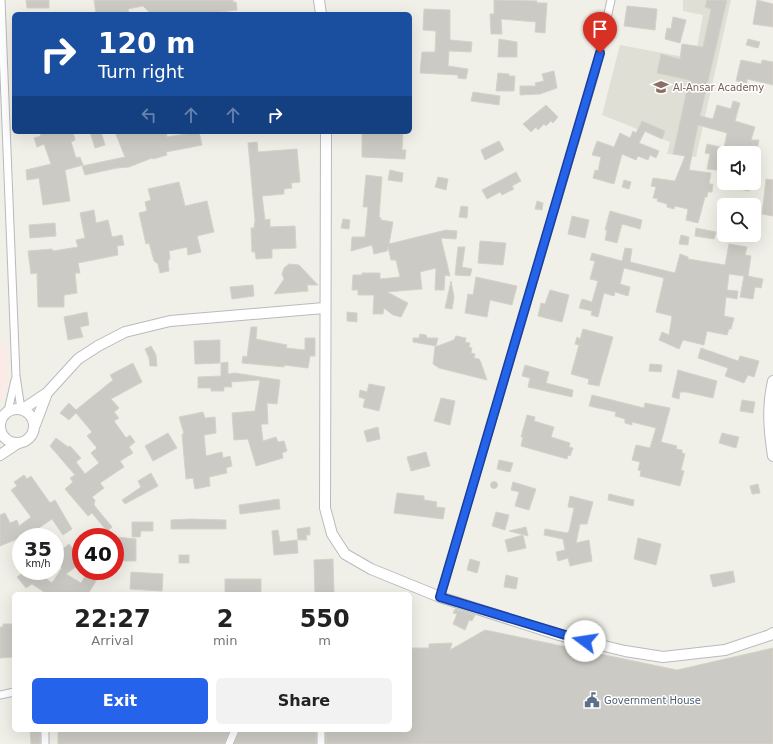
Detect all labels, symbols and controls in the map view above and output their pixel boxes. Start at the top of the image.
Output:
pin [583,12,617,53]
icon: arrive [589,18,611,40]
text: 120 m [98,27,195,60]
icon: right [32,28,84,80]
text: Turn right [98,61,184,82]
school or university icon: Al-Ansar Academy [652,78,670,96]
place label: Al-Ansar Academy [673,82,764,93]
icon: left [138,104,160,126]
icon: ahead [180,104,202,126]
icon: ahead [222,104,244,126]
icon: right [264,104,286,126]
map controls [717,146,761,242]
button: sound [717,146,761,190]
button: search [717,198,761,242]
speed limit sign: 40 [72,528,124,580]
text: 35 [24,537,52,561]
text: km/h [25,558,51,569]
text: 22:27 [74,605,151,633]
text: 2 [217,605,233,633]
text: 550 [300,605,350,633]
position arrow [564,620,606,662]
text: Arrival [91,633,134,648]
text: min [213,633,237,648]
text: m [318,633,331,648]
button: Exit [32,678,208,724]
button: Share [216,678,392,724]
public building icon: Government House [583,691,601,709]
place label: Government House [604,695,701,706]

